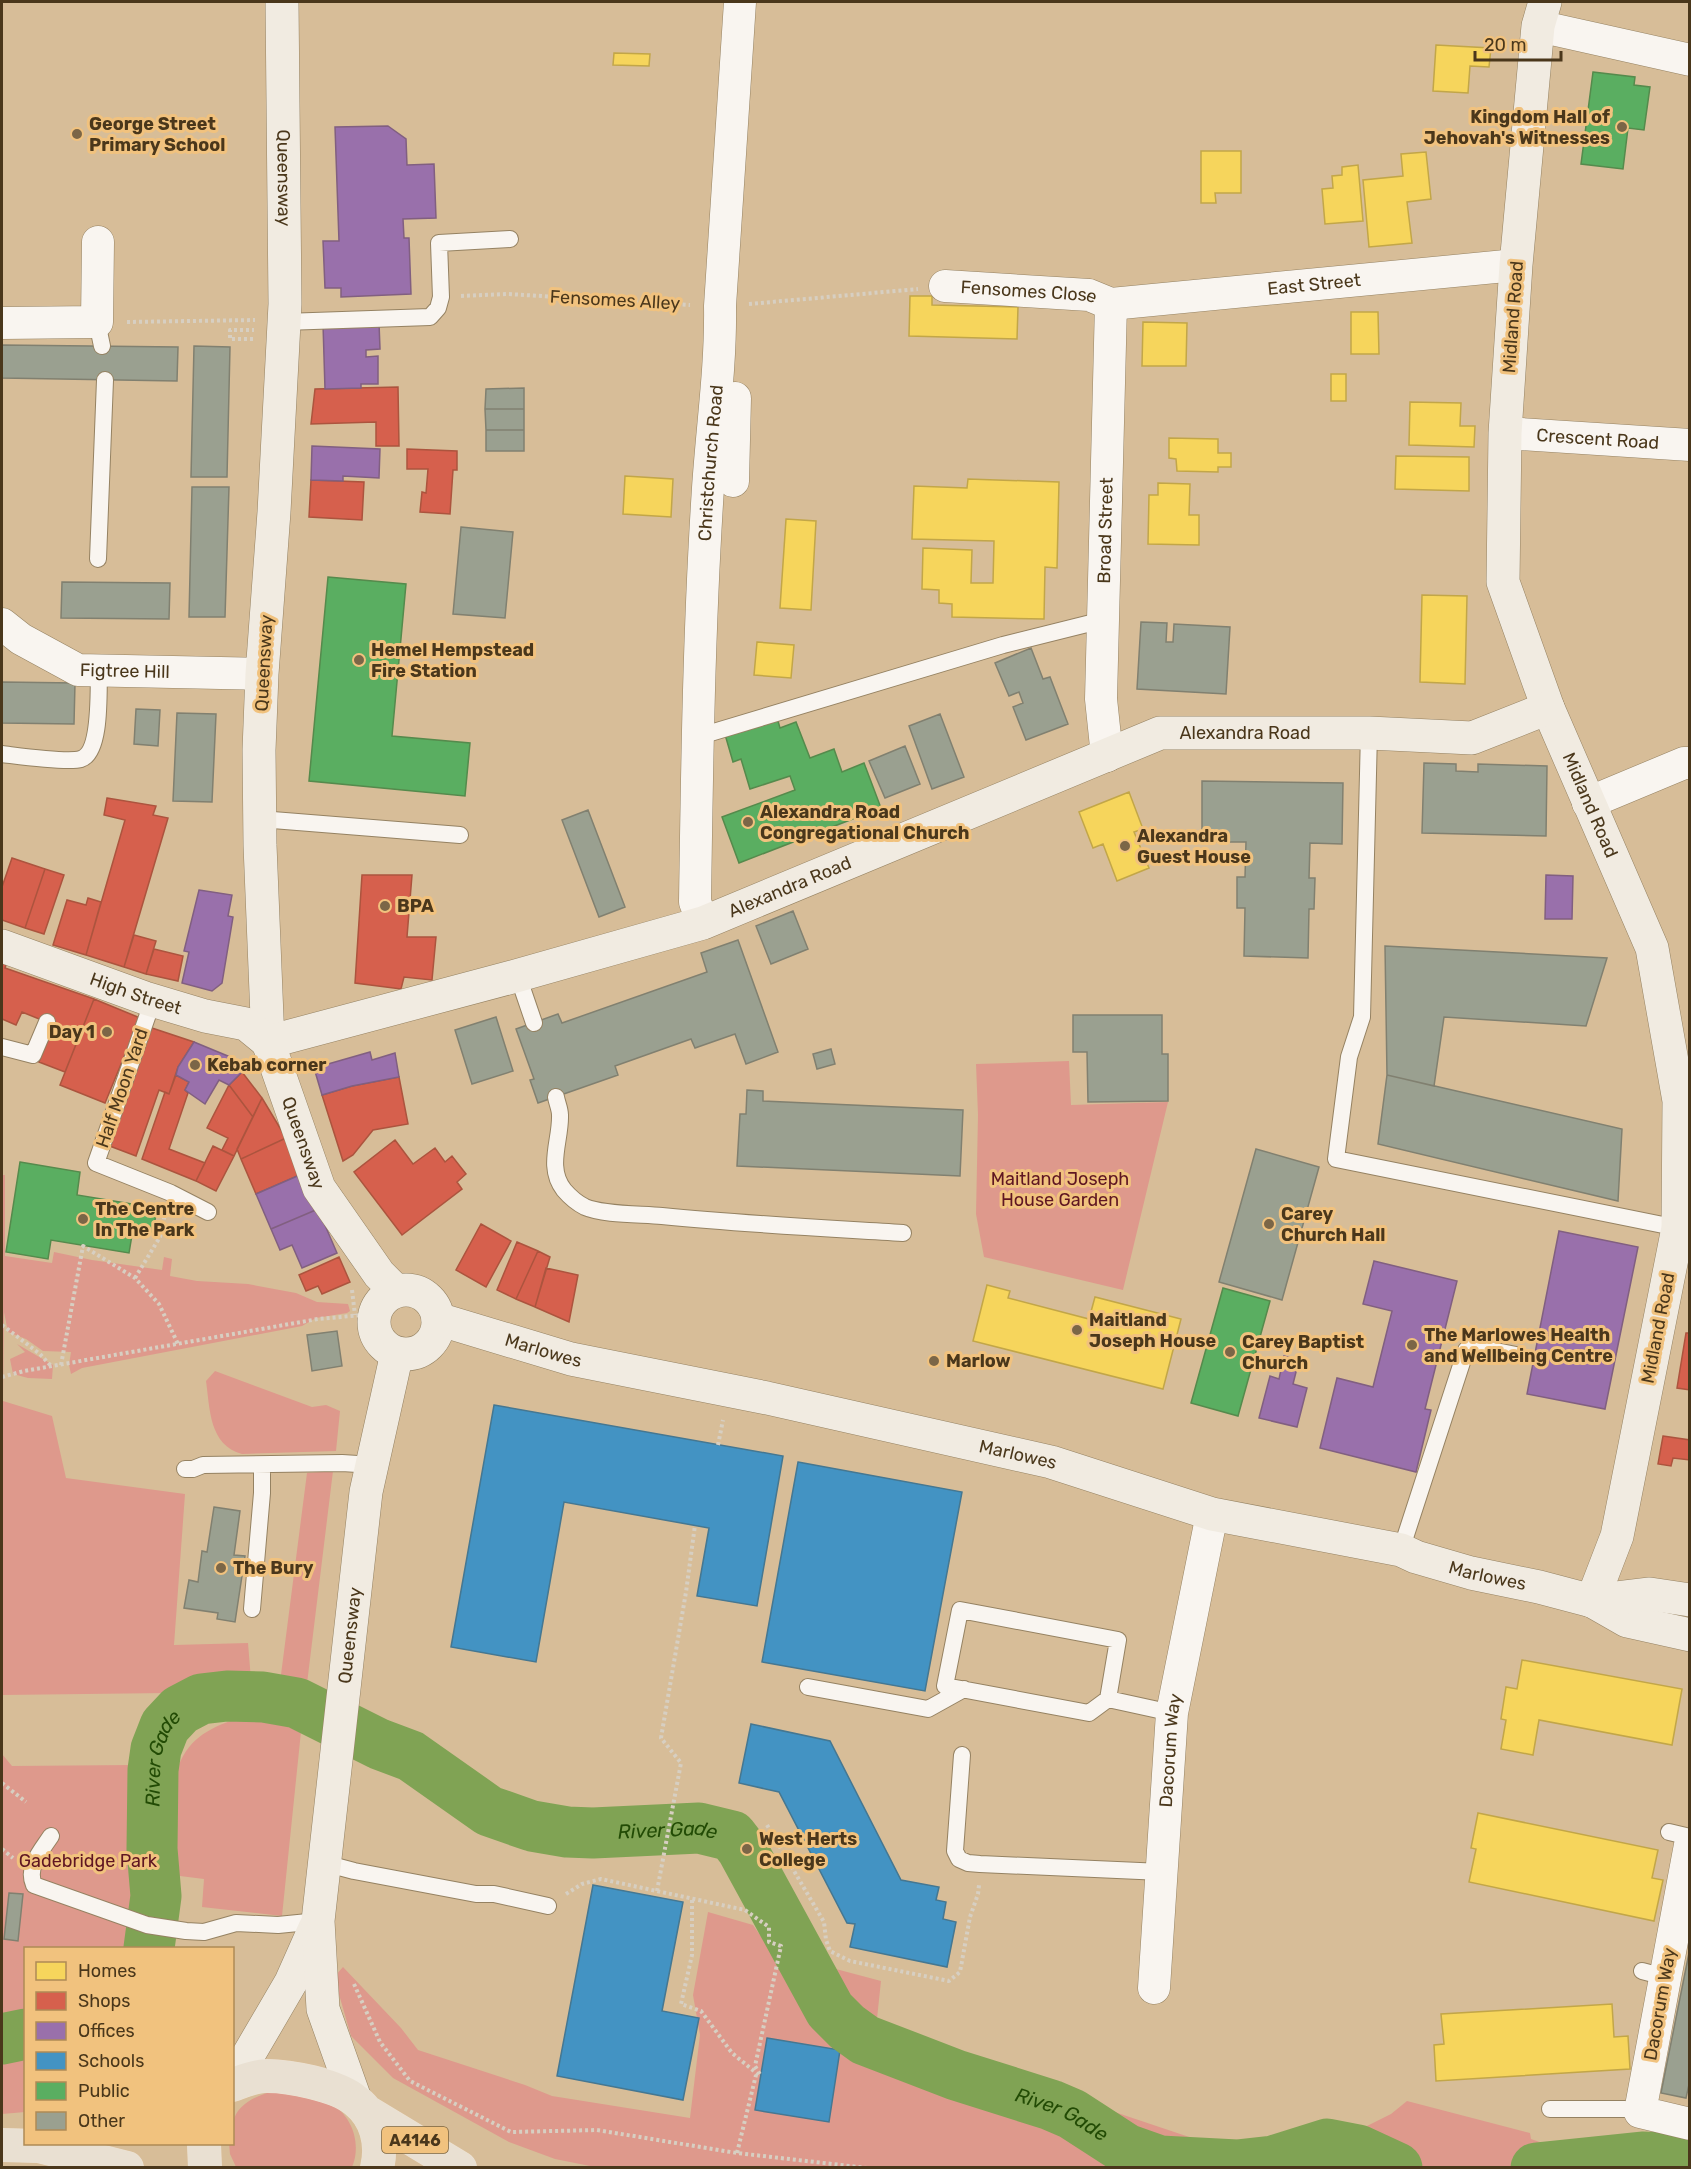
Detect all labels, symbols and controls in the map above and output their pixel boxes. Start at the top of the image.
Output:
scale bar [1475,24,1560,62]
text: 20 m [1484,34,1526,56]
place label: Kingdom Hall of Jehovah's Witnesses [1424,106,1610,149]
place label: George Street Primary School [89,113,225,156]
marker: Kingdom Hall of Jehovah's Witnesses [1615,120,1629,134]
marker: George Street Primary School [70,127,84,141]
street label: Queensway [272,129,295,227]
street label: Midland Road [1498,260,1528,374]
street label: East Street [1266,269,1362,300]
street label: Fensomes Close [960,276,1101,308]
street label: Fensomes Alley [549,286,681,314]
street label: Christchurch Road [694,384,728,542]
street label: Crescent Road [1536,424,1660,454]
street label: Broad Street [1093,477,1118,584]
street label: Queensway [250,614,278,712]
place label: Hemel Hempstead Fire Station [371,639,534,682]
marker: Hemel Hempstead Fire Station [352,653,366,667]
street label: Figtree Hill [80,659,170,683]
street label: Alexandra Road [1179,722,1311,744]
street label: Midland Road [1558,749,1623,861]
place label: Alexandra Road Congregational Church [760,801,969,844]
marker: Alexandra Road Congregational Church [741,815,755,829]
place label: Alexandra Guest House [1137,825,1251,868]
marker: Alexandra Guest House [1118,839,1132,853]
street label: Alexandra Road [725,852,855,922]
place label: BPA [397,895,434,917]
marker: BPA [378,899,392,913]
street label: High Street [87,968,184,1019]
place label: Day 1 [49,1021,95,1043]
street label: Half Moon Yard [91,1025,153,1151]
marker: Day 1 [100,1025,114,1039]
place label: Kebab corner [207,1054,327,1076]
marker: Kebab corner [188,1058,202,1072]
street label: Queensway [277,1094,330,1192]
park label: Maitland Joseph House Garden [991,1168,1129,1211]
place label: The Centre In The Park [95,1198,195,1241]
place label: Carey Church Hall [1281,1203,1385,1246]
marker: The Centre In The Park [76,1212,90,1226]
marker: Carey Church Hall [1262,1217,1276,1231]
street label: Midland Road [1636,1271,1680,1385]
place label: Maitland Joseph House [1089,1309,1217,1352]
marker: Maitland Joseph House [1070,1323,1084,1337]
place label: The Marlowes Health and Wellbeing Centre [1424,1324,1613,1367]
street label: Marlowes [502,1329,584,1372]
place label: Carey Baptist Church [1242,1331,1364,1374]
marker: The Marlowes Health and Wellbeing Centre [1405,1338,1419,1352]
marker: Carey Baptist Church [1223,1345,1237,1359]
place label: Marlow [946,1350,1011,1372]
marker: Marlow [927,1354,941,1368]
street label: Marlowes [977,1435,1060,1474]
street label: Marlowes [1446,1556,1528,1595]
place label: The Bury [233,1557,314,1579]
marker: The Bury [214,1561,228,1575]
street label: Queensway [334,1586,366,1685]
street label: Dacorum Way [1155,1692,1187,1808]
water label: River Gade [141,1705,186,1807]
water label: River Gade [617,1815,720,1844]
place label: West Herts College [759,1828,857,1871]
marker: West Herts College [740,1842,754,1856]
park label: Gadebridge Park [19,1850,158,1872]
street label: Dacorum Way [1639,1946,1681,2062]
legend [24,1947,234,2145]
text: Homes [78,1960,136,1982]
text: Shops [78,1990,130,2012]
text: Offices [78,2020,135,2042]
text: Schools [78,2050,144,2072]
text: Public [78,2080,130,2102]
water label: River Gade [1012,2082,1113,2146]
text: Other [78,2110,125,2132]
road number: A4146 [382,2127,448,2153]

